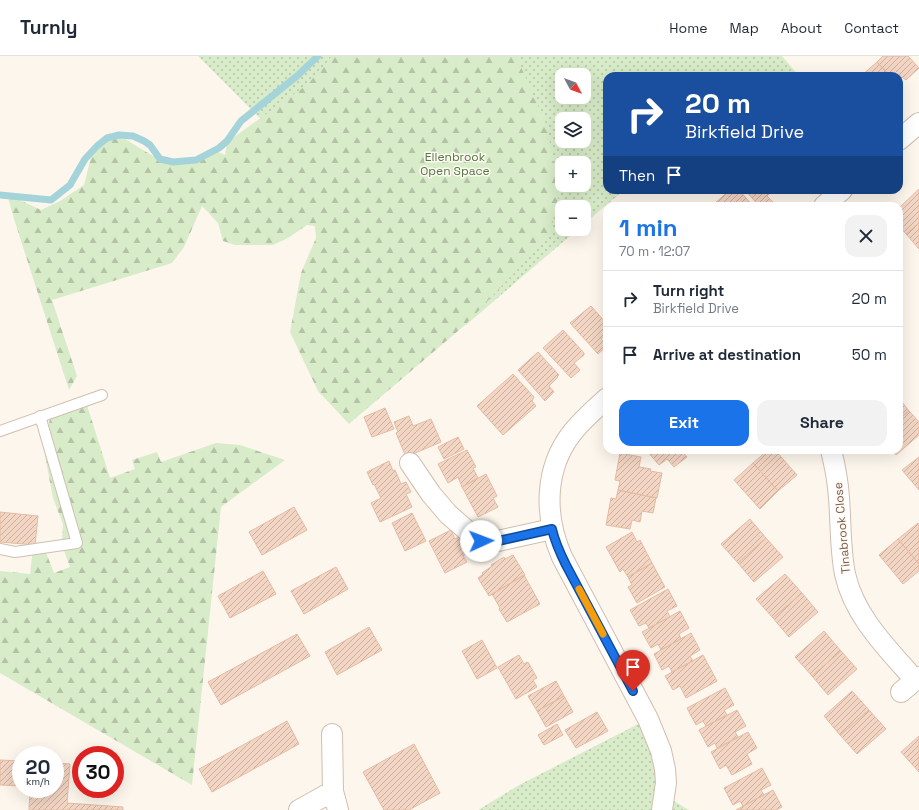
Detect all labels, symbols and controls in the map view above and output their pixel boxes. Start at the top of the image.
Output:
text: Turnly [20,15,78,40]
text: Home [669,19,707,37]
text: Map [729,19,759,37]
text: About [781,19,822,37]
text: Contact [844,19,899,37]
north arrow [555,68,591,104]
map controls [555,68,591,236]
text: 20 m [685,85,751,121]
icon: right [619,88,671,140]
button: layers [555,112,591,148]
text: Birkfield Drive [685,120,804,143]
park label: Ellenbrook Open Space [420,149,490,179]
button: + [555,156,591,192]
icon: arrive [663,164,685,186]
text: Then [619,166,655,185]
button: − [555,200,591,236]
text: 1 min [619,212,678,243]
button: close [845,215,887,257]
text: 70 m · 12:07 [619,243,690,260]
text: Turn right [653,281,724,300]
icon: right [619,288,641,310]
text: 20 m [852,289,887,308]
text: Birkfield Drive [653,300,739,317]
icon: arrive [619,344,641,366]
text: Arrive at destination [653,345,801,364]
text: 50 m [852,345,887,364]
button: Exit [619,400,749,446]
button: Share [757,400,887,446]
street label: Tinabrook Close [830,481,854,575]
position arrow [460,520,502,562]
pin [616,650,650,691]
icon: arrive [622,656,644,678]
speed limit sign: 30 [72,746,124,798]
text: 20 [26,754,50,780]
text: km/h [26,775,50,788]

